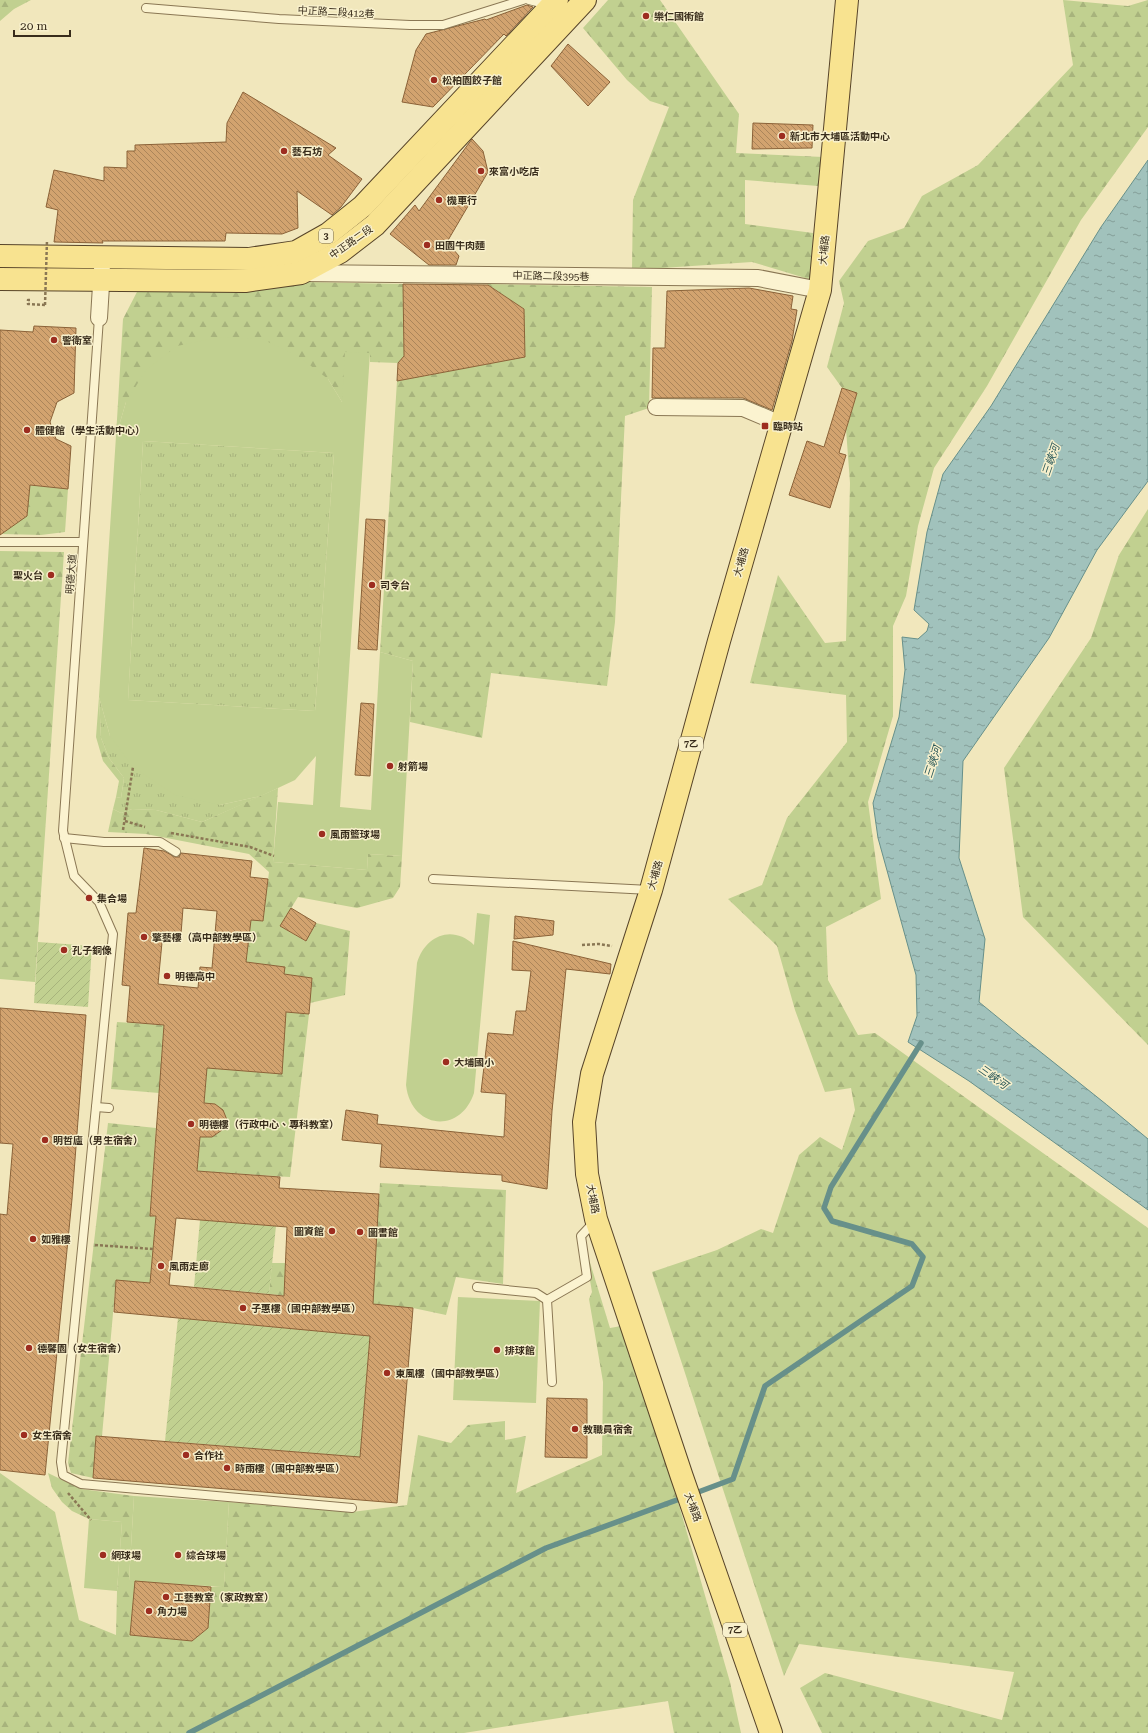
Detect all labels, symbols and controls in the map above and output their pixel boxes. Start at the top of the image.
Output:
street label: 中正路二段412巷 [297,4,375,20]
marker: 樂仁國術館 [641,11,651,21]
place label: 樂仁國術館 [654,11,704,22]
scale bar [14,12,70,38]
text: 20 m [20,19,47,33]
marker: 松柏園餃子館 [429,75,439,85]
place label: 松柏園餃子館 [442,75,502,86]
marker: 新北市大埔區活動中心 [777,131,787,141]
place label: 新北市大埔區活動中心 [790,131,890,142]
marker: 藝石坊 [279,146,289,156]
place label: 藝石坊 [292,146,322,157]
marker: 來富小吃店 [476,166,486,176]
place label: 來富小吃店 [489,166,539,177]
marker: 機車行 [434,195,444,205]
place label: 機車行 [446,195,477,206]
street label: 中正路二段 [327,223,375,261]
road number: 3 [319,229,333,243]
street label: 大埔路 [817,235,831,265]
marker: 田園牛肉麵 [422,240,432,250]
place label: 田園牛肉麵 [435,240,485,251]
street label: 中正路二段395巷 [513,270,589,282]
marker: 警衛室 [49,335,59,345]
place label: 警衛室 [62,335,92,346]
marker: 臨時站 [760,421,770,431]
place label: 臨時站 [773,421,803,432]
marker: 體健館（學生活動中心） [22,425,32,435]
place label: 體健館（學生活動中心） [35,425,145,436]
water label: 三峽河 [1039,440,1063,478]
street label: 大埔路 [732,546,750,578]
street label: 明德大道 [64,554,78,594]
place label: 聖火台 [13,570,43,581]
marker: 聖火台 [46,570,56,580]
marker: 司令台 [367,580,377,590]
place label: 司令台 [380,580,410,591]
road number: 7乙 [679,737,703,751]
water label: 三峽河 [922,742,945,780]
marker: 射箭場 [385,761,395,771]
place label: 射箭場 [398,761,428,772]
marker: 風雨籃球場 [317,829,327,839]
place label: 風雨籃球場 [330,829,380,840]
street label: 大埔路 [646,859,664,891]
marker: 集合場 [84,893,94,903]
place label: 集合場 [96,893,127,904]
marker: 擎藝樓（高中部教學區） [139,932,149,942]
place label: 擎藝樓（高中部教學區） [152,932,262,943]
marker: 孔子銅像 [59,945,69,955]
place label: 孔子銅像 [72,945,112,956]
marker: 明德高中 [162,971,172,981]
place label: 明德高中 [175,971,215,982]
marker: 大埔國小 [441,1057,451,1067]
place label: 大埔國小 [454,1057,495,1068]
water label: 三峽河 [976,1062,1012,1093]
marker: 明德樓（行政中心、專科教室） [186,1119,196,1129]
place label: 明德樓（行政中心、專科教室） [199,1119,339,1130]
marker: 明哲廬（男生宿舍） [40,1135,50,1145]
place label: 明哲廬（男生宿舍） [53,1135,143,1146]
street label: 大埔路 [585,1183,601,1215]
place label: 圖資館 [294,1226,324,1237]
marker: 圖資館 [327,1226,337,1236]
marker: 圖書館 [355,1227,365,1237]
place label: 圖書館 [368,1227,398,1238]
marker: 如雅樓 [28,1234,38,1244]
place label: 如雅樓 [41,1234,71,1245]
marker: 風雨走廊 [156,1261,166,1271]
place label: 風雨走廊 [169,1261,209,1272]
marker: 子惠樓（國中部教學區） [238,1303,248,1313]
place label: 子惠樓（國中部教學區） [251,1303,361,1314]
marker: 德馨園（女生宿舍） [24,1343,34,1353]
place label: 德馨園（女生宿舍） [37,1343,127,1354]
marker: 排球館 [492,1345,502,1355]
place label: 排球館 [504,1345,535,1356]
marker: 東風樓（國中部教學區） [382,1368,392,1378]
place label: 東風樓（國中部教學區） [395,1368,505,1379]
marker: 教職員宿舍 [570,1424,580,1434]
place label: 教職員宿舍 [583,1424,633,1435]
marker: 女生宿舍 [19,1430,29,1440]
place label: 女生宿舍 [32,1430,72,1441]
marker: 合作社 [181,1450,191,1460]
place label: 合作社 [194,1450,224,1461]
marker: 時雨樓（國中部教學區） [222,1463,232,1473]
place label: 時雨樓（國中部教學區） [235,1463,345,1474]
street label: 大埔路 [683,1491,703,1523]
marker: 網球場 [98,1550,108,1560]
place label: 網球場 [111,1550,141,1561]
marker: 綜合球場 [173,1550,183,1560]
place label: 綜合球場 [186,1550,226,1561]
marker: 工藝教室（家政教室） [161,1592,171,1602]
place label: 工藝教室（家政教室） [174,1592,274,1603]
marker: 角力場 [144,1606,154,1616]
place label: 角力場 [157,1606,187,1617]
road number: 7乙 [723,1623,747,1637]

